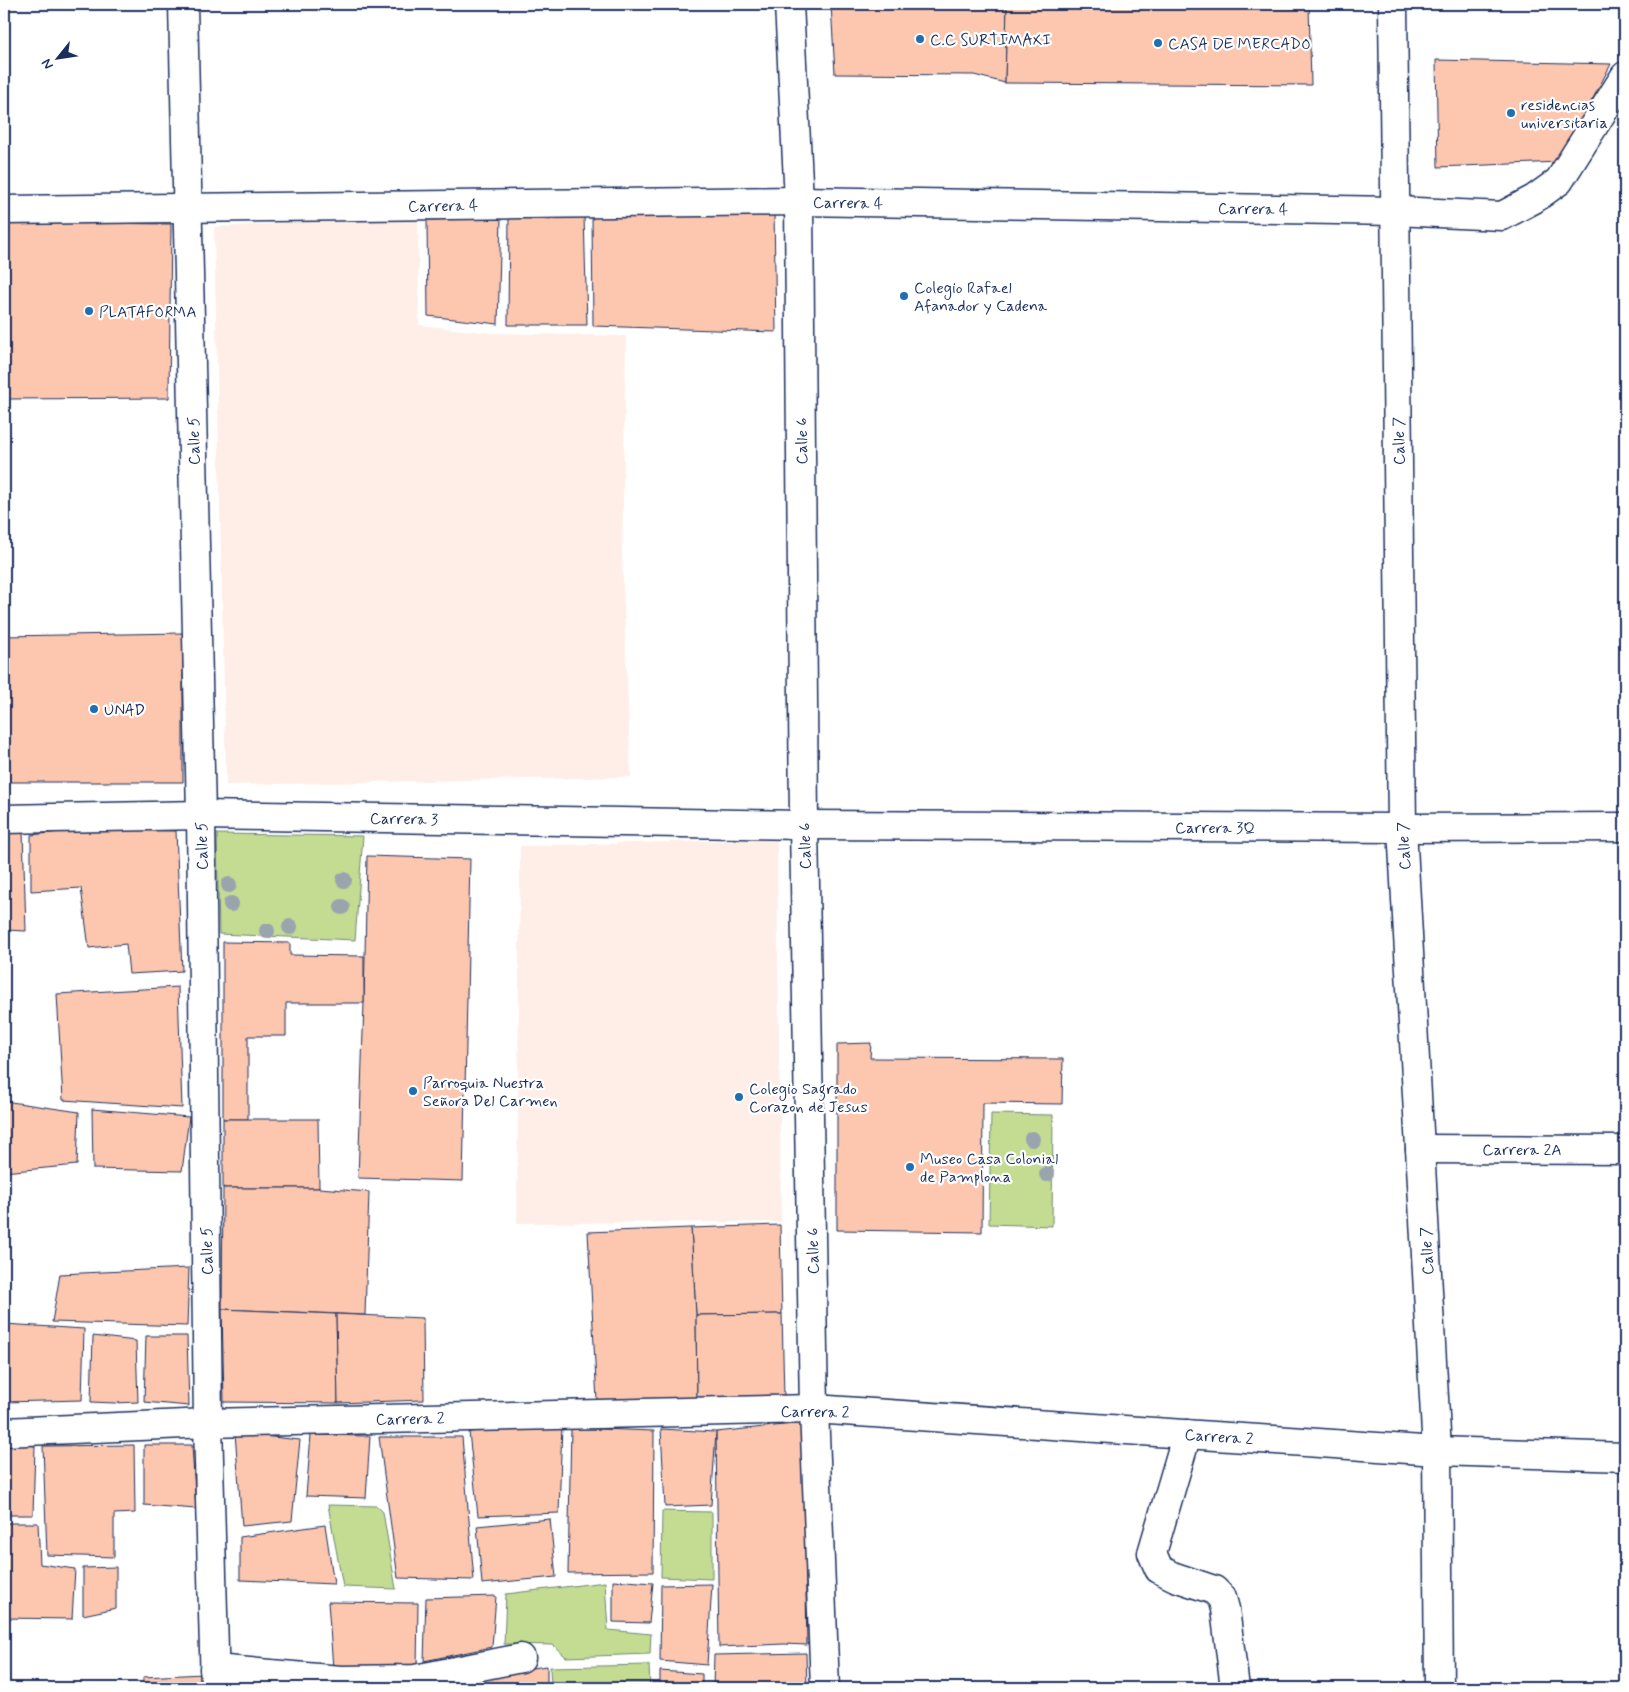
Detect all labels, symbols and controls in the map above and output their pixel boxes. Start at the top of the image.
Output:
place label: C.C SURTIMAXI [930,30,1051,51]
north arrow [32,32,82,82]
marker: C.C SURTIMAXI [914,33,926,45]
place label: CASA DE MERCADO [1168,34,1311,55]
marker: CASA DE MERCADO [1152,37,1164,49]
text: N [37,55,58,73]
place label: residencias universitaria [1521,95,1608,134]
marker: residencias universitaria [1505,107,1517,119]
street label: Carrera 4 [813,192,883,215]
street label: Carrera 4 [408,195,478,218]
street label: Carrera 4 [1218,198,1288,221]
place label: Colegio Rafael Afanador y Cadena [914,278,1048,317]
marker: Colegio Rafael Afanador y Cadena [898,290,910,302]
place label: PLATAFORMA [99,302,197,323]
marker: PLATAFORMA [83,305,95,317]
street label: Calle 7 [1389,416,1410,465]
street label: Calle 5 [184,417,205,465]
street label: Calle 6 [792,418,813,464]
place label: UNAD [104,700,145,721]
marker: UNAD [88,703,100,715]
street label: Carrera 3 [370,808,438,831]
street label: Carrera 3Q [1175,818,1255,839]
street label: Calle 7 [1393,821,1416,871]
street label: Calle 5 [192,822,213,870]
street label: Calle 6 [795,822,816,870]
place label: Parroquia Nuestra Señora Del Carmen [423,1073,558,1112]
place label: Colegio Sagrado Corazon de Jesus [749,1079,868,1118]
marker: Parroquia Nuestra Señora Del Carmen [407,1085,419,1097]
marker: Colegio Sagrado Corazon de Jesus [733,1091,745,1103]
street label: Carrera 2A [1482,1140,1562,1161]
place label: Museo Casa Colonial de Pamplona [920,1149,1058,1188]
marker: Museo Casa Colonial de Pamplona [904,1161,916,1173]
street label: Calle 7 [1416,1226,1439,1276]
street label: Calle 5 [197,1227,218,1275]
street label: Calle 6 [803,1227,824,1275]
street label: Carrera 2 [780,1401,850,1424]
street label: Carrera 2 [375,1408,445,1431]
street label: Carrera 2 [1184,1425,1254,1450]

